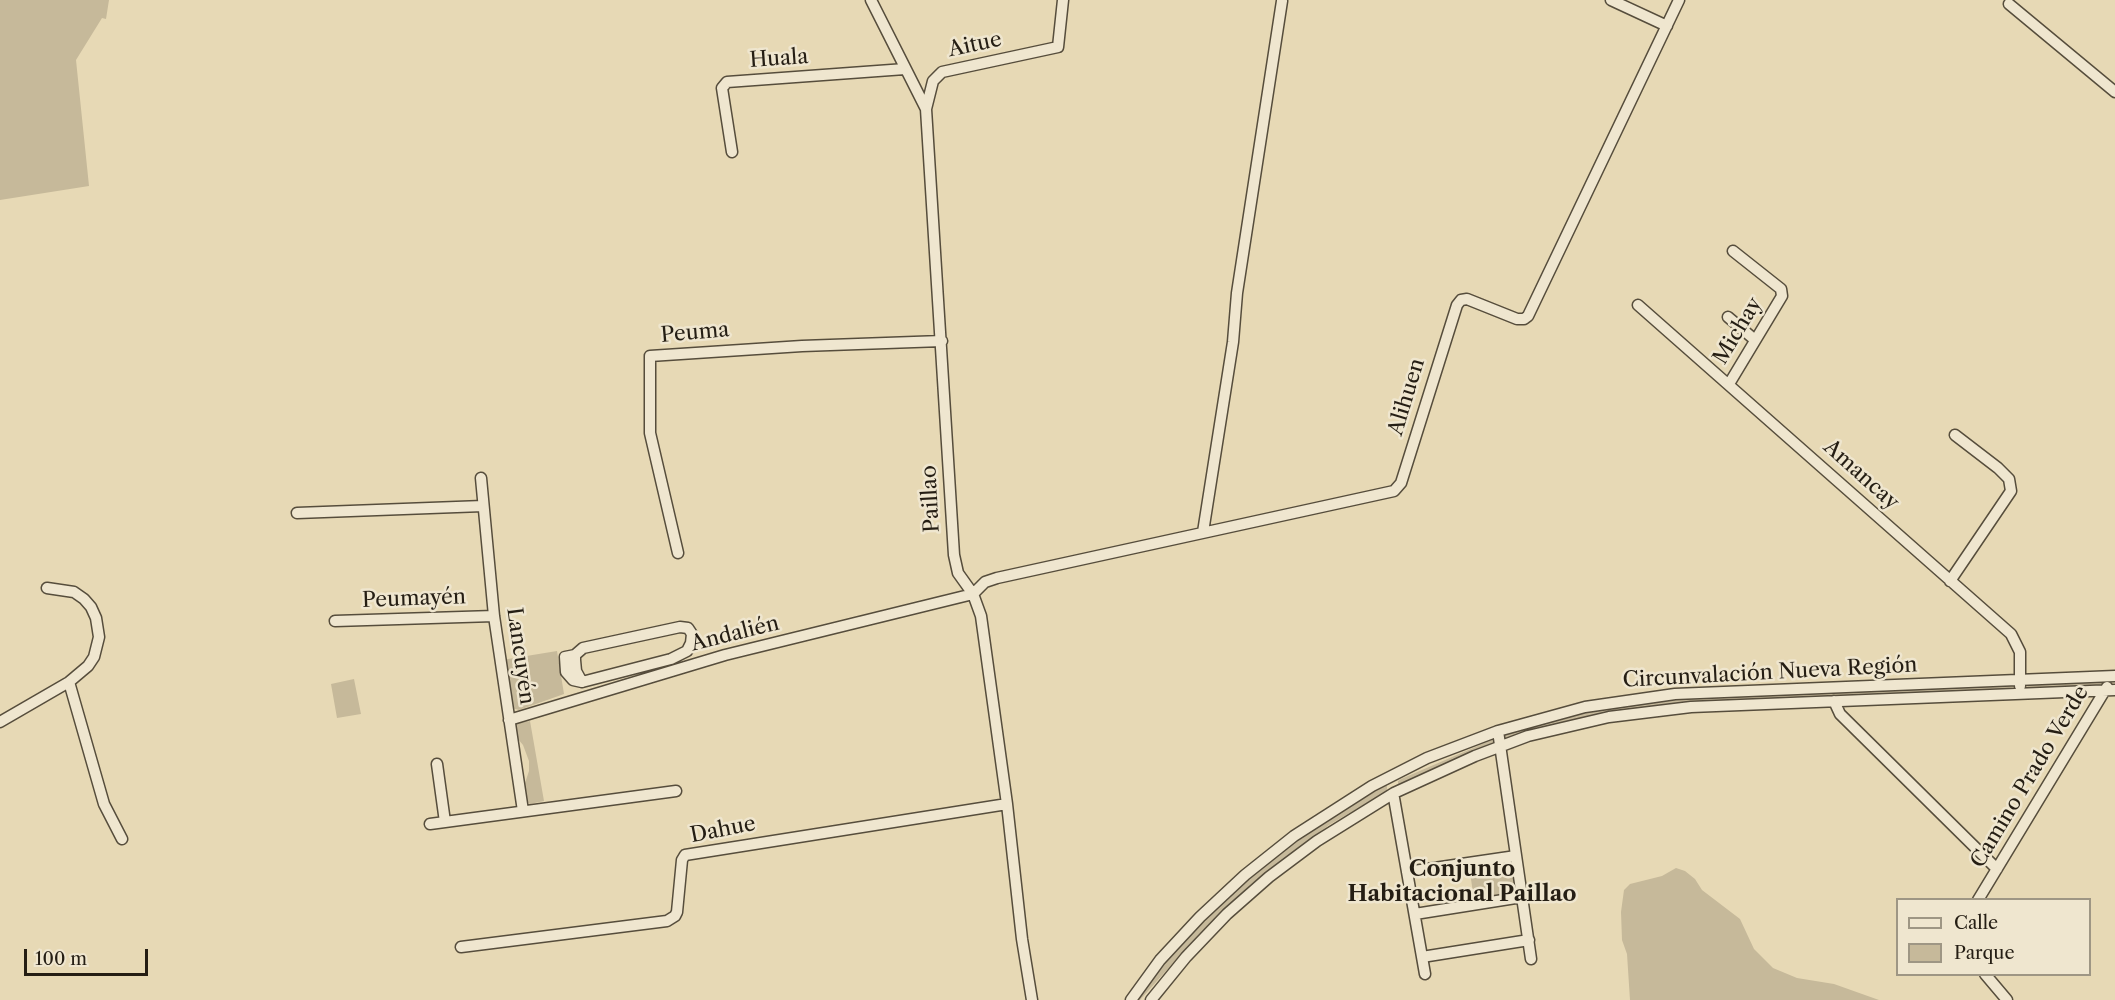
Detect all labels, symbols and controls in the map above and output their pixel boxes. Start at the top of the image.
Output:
street label: Aitue [946,27,1004,63]
street label: Huala [749,44,809,74]
street label: Michay [1708,293,1768,369]
street label: Peuma [660,317,730,349]
street label: Alihuen [1383,355,1431,439]
street label: Amancay [1818,435,1904,515]
street label: Paillao [917,465,945,533]
street label: Peumayén [362,585,466,613]
street label: Lancuyén [501,606,539,706]
street label: Andalién [688,611,782,657]
street label: Circunvalación Nueva Región [1622,653,1918,693]
street label: Camino Prado Verde [1966,681,2094,873]
street label: Dahue [688,811,758,849]
district label: Conjunto Habitacional Paillao [1348,857,1576,908]
legend [1896,898,2091,976]
text: Calle [1954,912,1998,934]
scale bar [27,937,152,975]
text: Parque [1954,942,2015,964]
text: 100 m [35,948,87,970]

